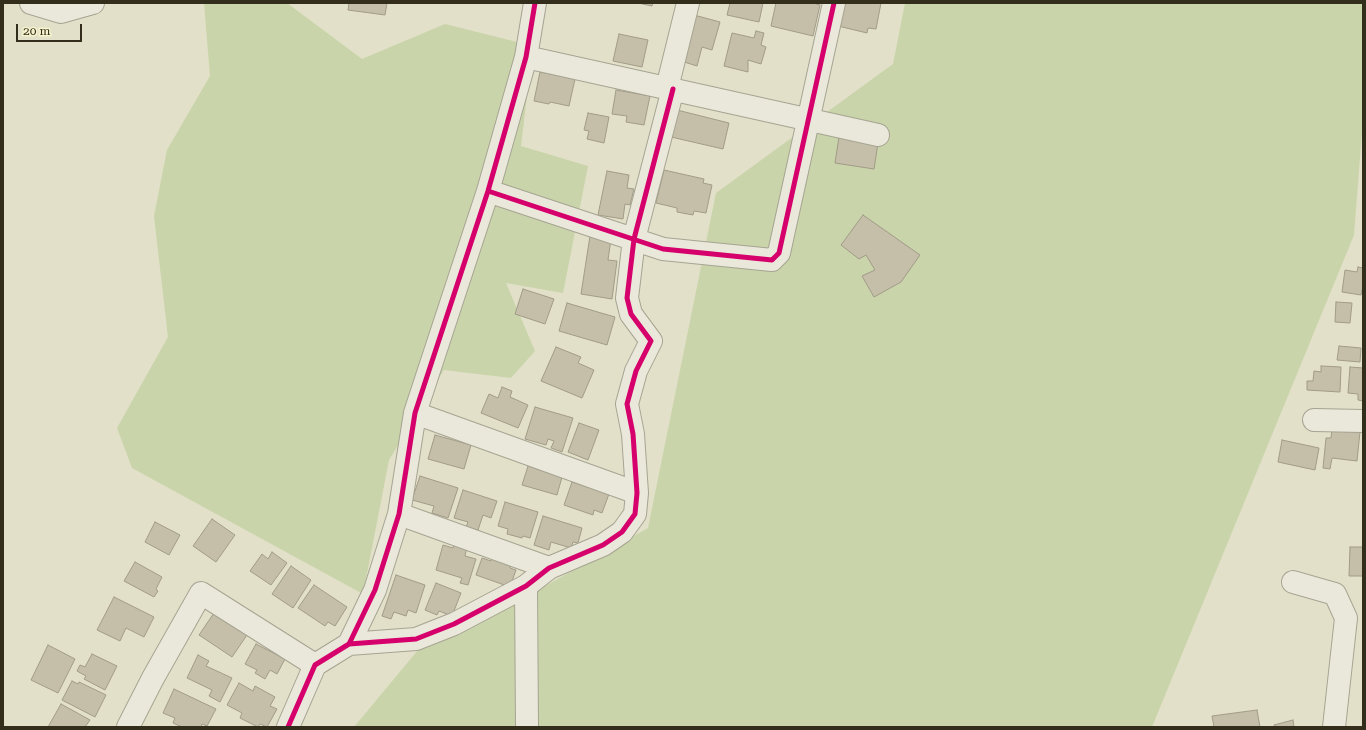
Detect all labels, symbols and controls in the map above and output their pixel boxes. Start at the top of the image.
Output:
scale bar [18,16,84,42]
text: 20 m [23,24,50,38]

